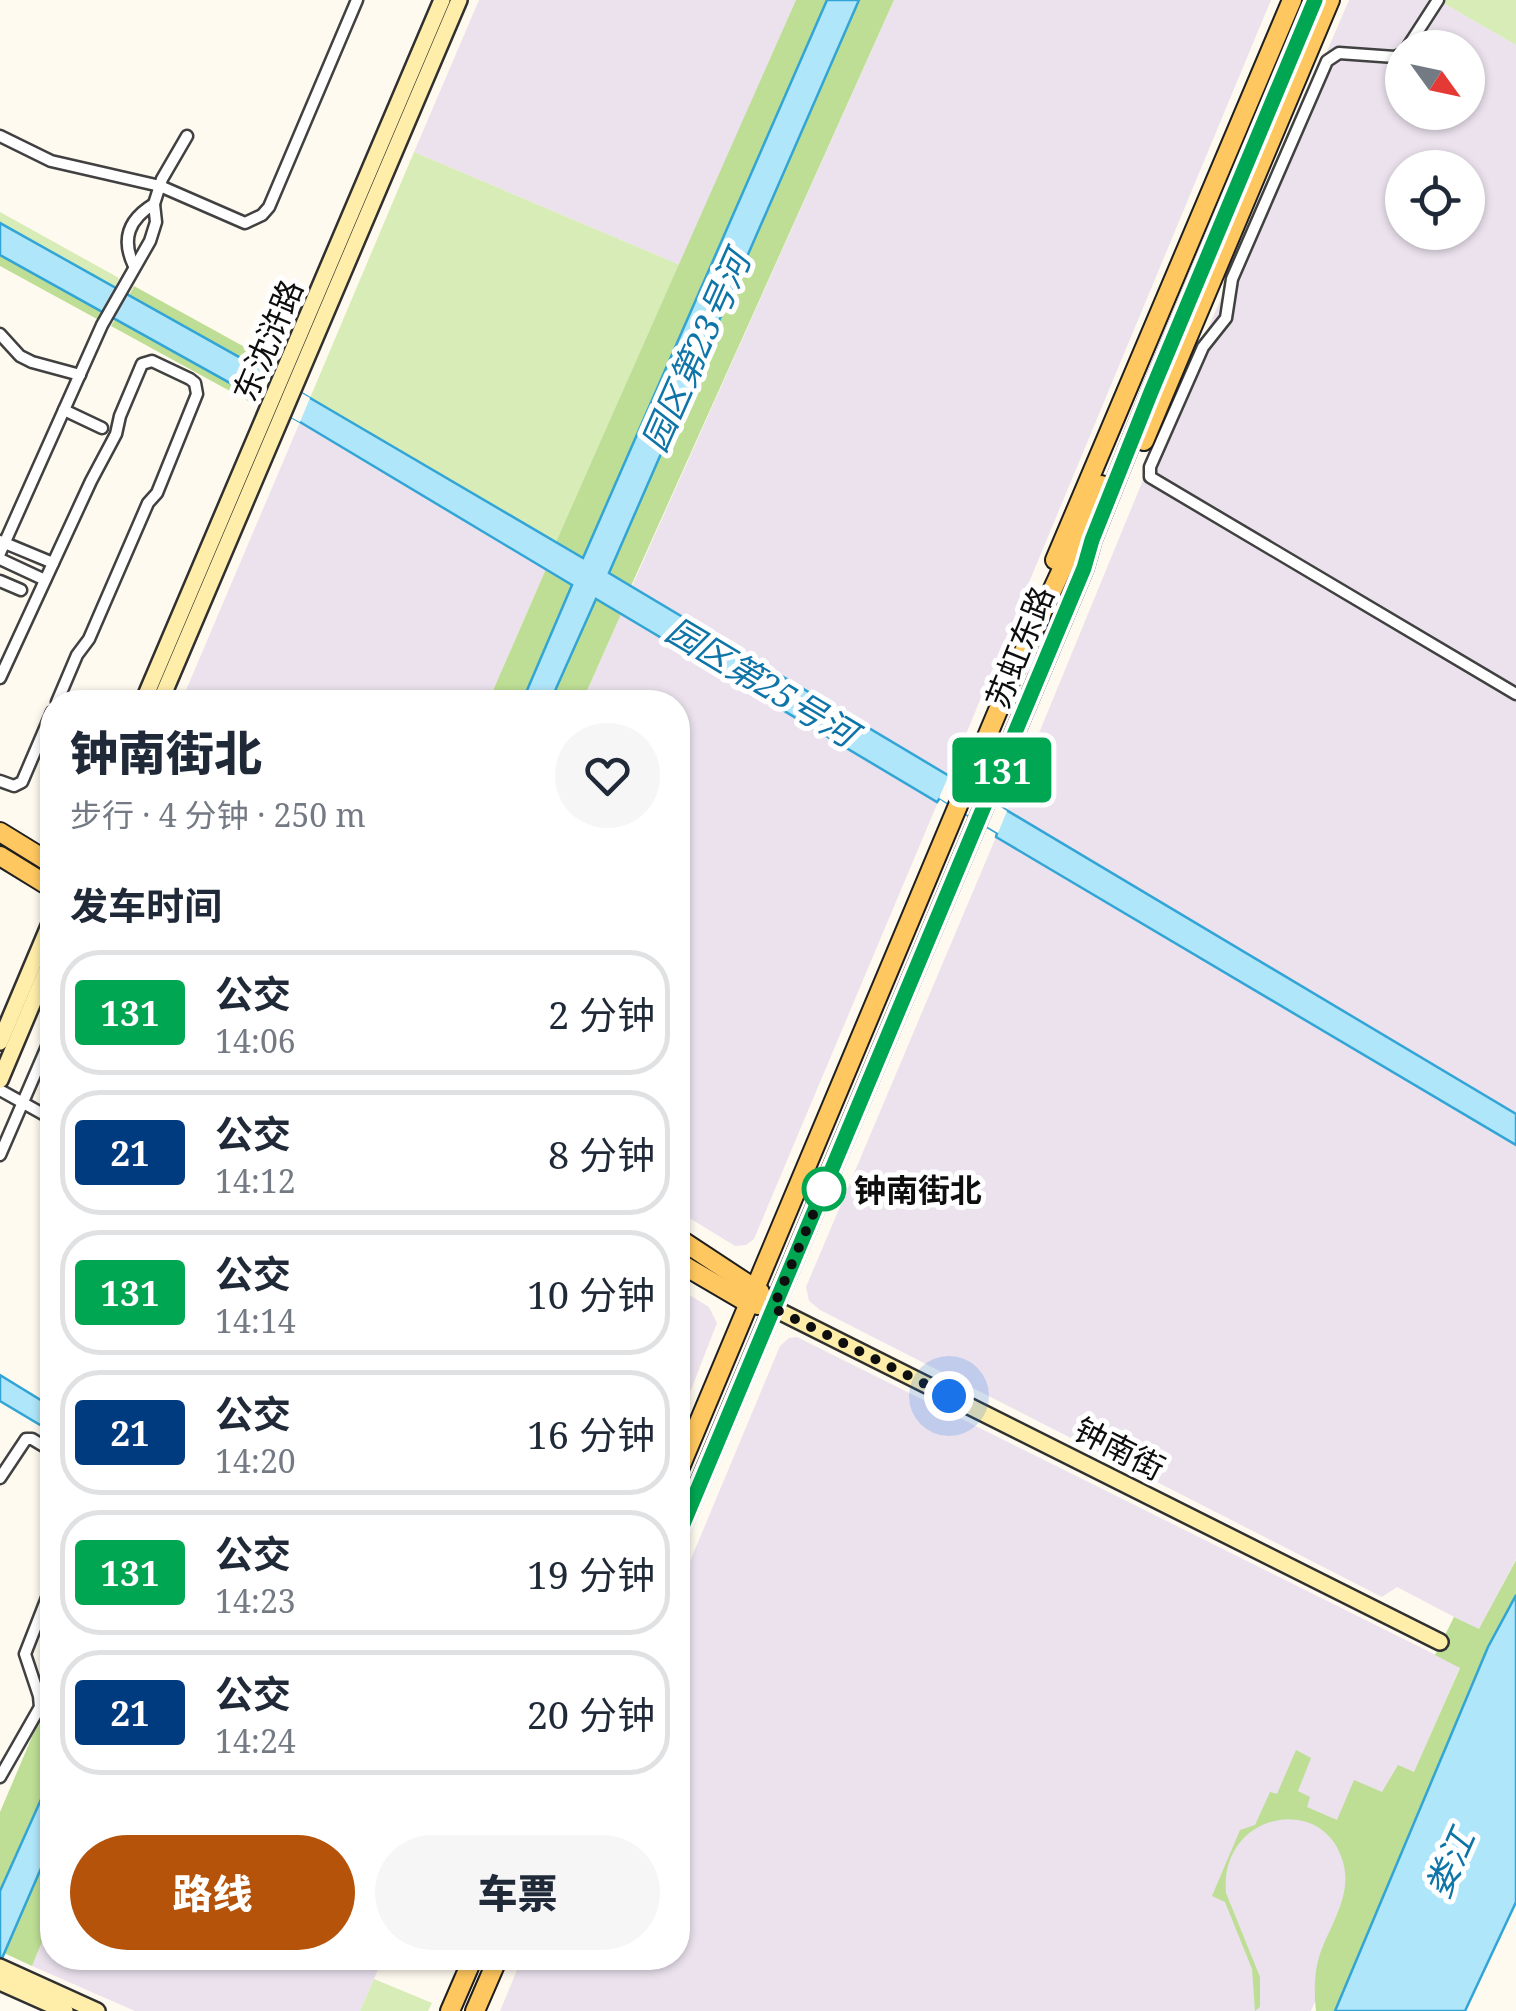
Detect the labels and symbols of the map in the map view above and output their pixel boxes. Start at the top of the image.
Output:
north arrow [1385,30,1485,130]
water label: 园区第23号河 [630,238,762,458]
street label: 东沈浒路 [222,273,312,407]
street label: 苏虹东路 [975,580,1063,714]
water label: 园区第25号河 [658,606,871,759]
line badge: 131 [944,738,1060,802]
marker: 钟南街北 [803,1168,845,1210]
place label: 钟南街北 [854,1168,982,1211]
your location [924,1371,974,1421]
street label: 钟南街 [1067,1407,1173,1489]
water label: 娄江 [1413,1818,1486,1905]

